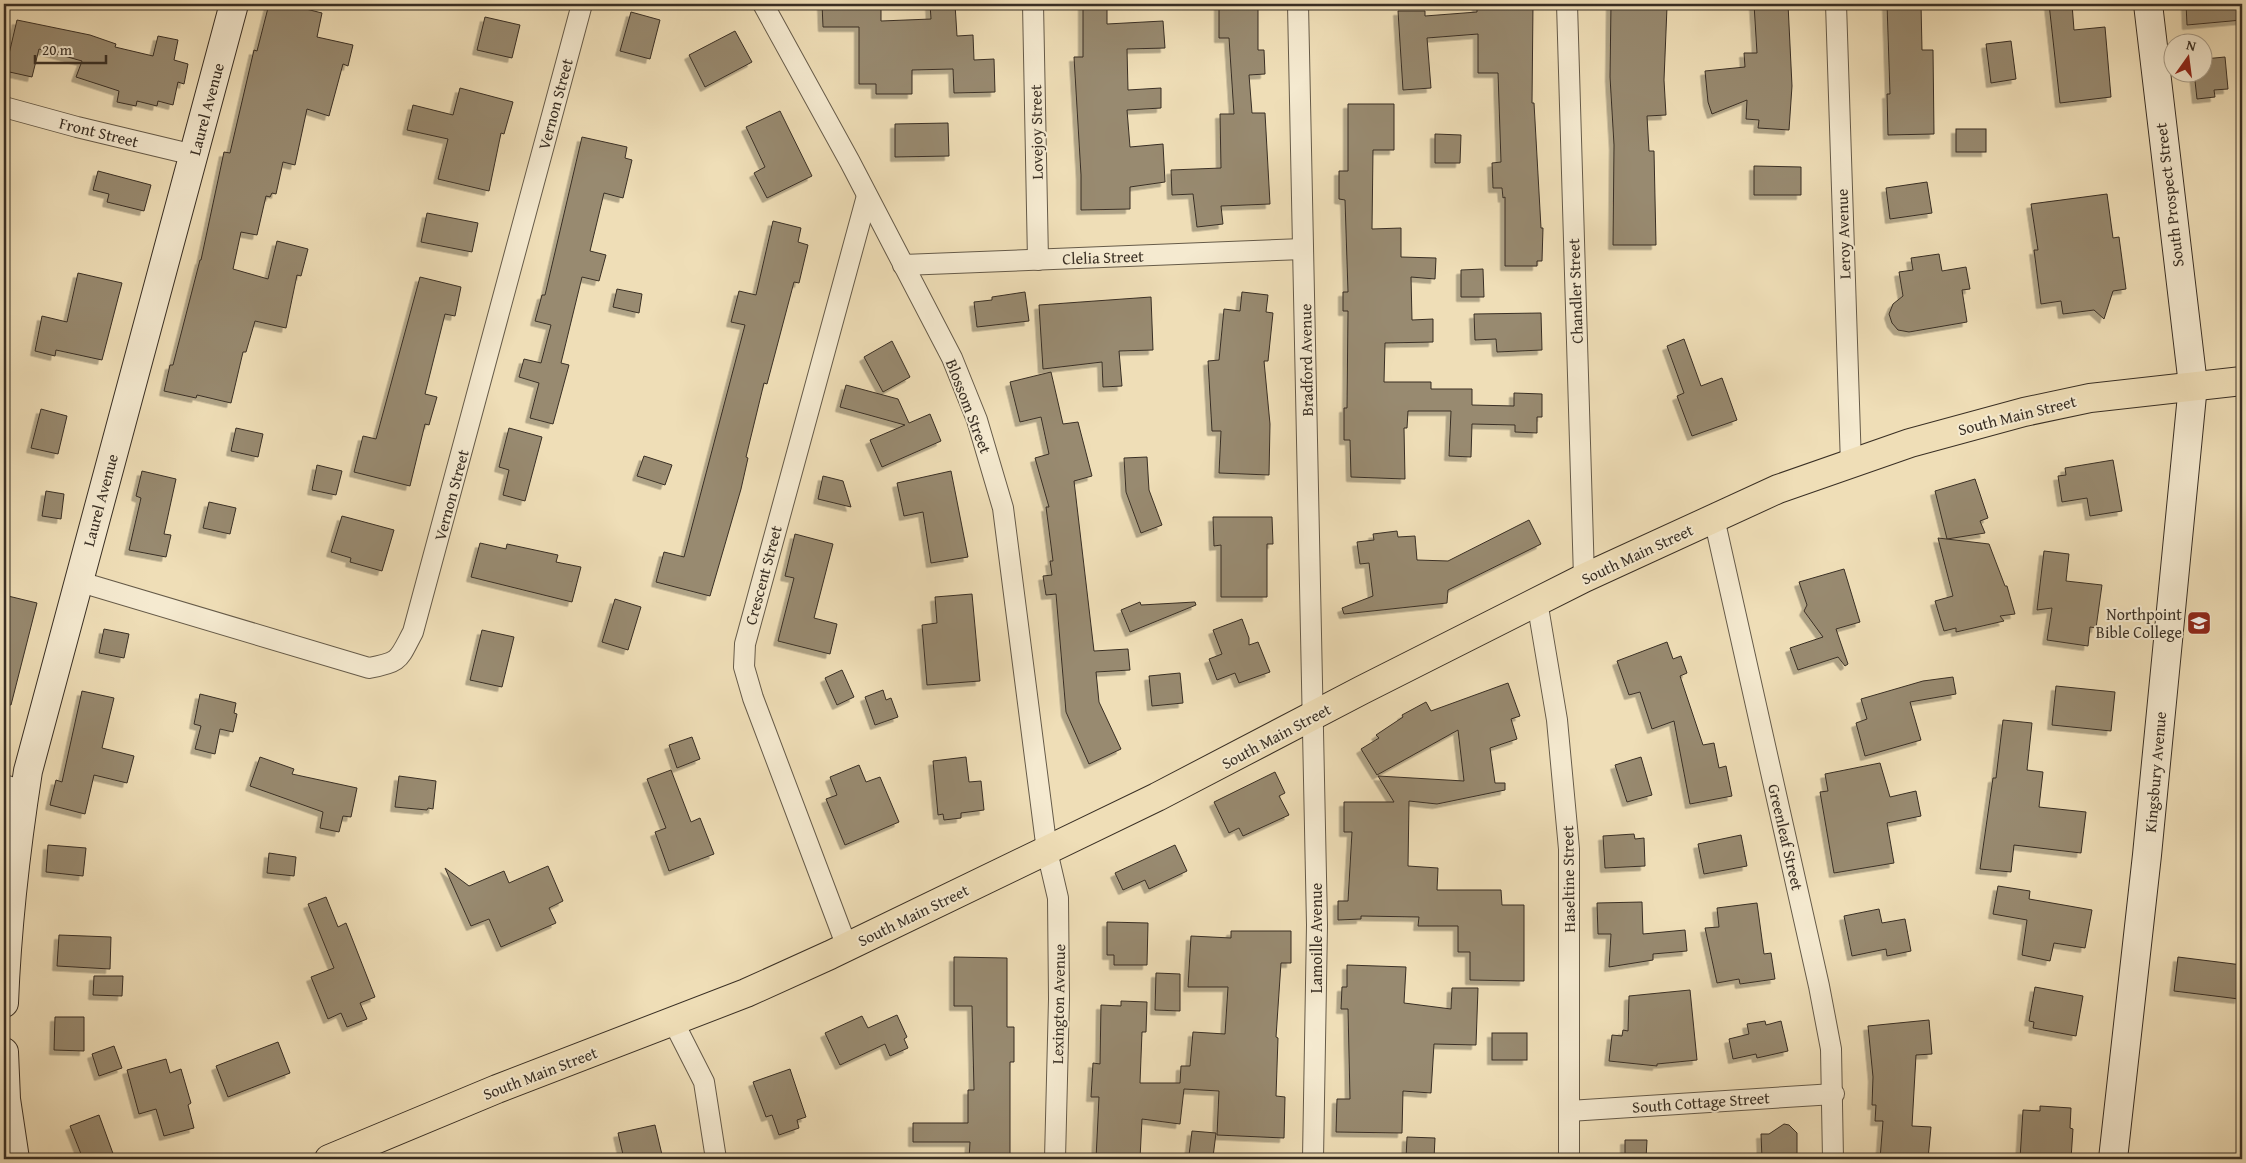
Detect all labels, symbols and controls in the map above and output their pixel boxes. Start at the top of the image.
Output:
scale bar [35,32,106,64]
north arrow [2164,32,2214,82]
text: N [2184,35,2199,56]
text: 20 m [42,39,73,60]
street label: Vernon Street [531,55,579,152]
street label: Laurel Avenue [182,60,230,158]
street label: Lovejoy Street [1023,84,1049,180]
street label: Front Street [57,111,142,154]
street label: South Prospect Street [2148,121,2190,268]
street label: Leroy Avenue [1829,188,1857,280]
street label: Chandler Street [1561,238,1589,344]
street label: Clelia Street [1062,244,1144,270]
street label: Bradford Avenue [1293,304,1319,416]
street label: Blossom Street [940,355,998,457]
street label: South Main Street [1955,389,2079,441]
street label: Vernon Street [427,446,475,543]
street label: Laurel Avenue [76,451,124,549]
street label: South Main Street [1577,517,1697,590]
street label: Crescent Street [738,522,788,627]
place label: Northpoint Bible College [2096,602,2182,644]
school or university icon: Northpoint Bible College [2186,610,2212,636]
street label: South Main Street [1217,697,1335,775]
street label: Kingsbury Avenue [2138,710,2172,834]
street label: Greenleaf Street [1762,781,1810,893]
street label: Haseltine Street [1555,825,1581,933]
street label: South Main Street [853,878,973,952]
street label: Lamoille Avenue [1304,883,1328,993]
street label: Lexington Avenue [1045,944,1071,1064]
street label: South Main Street [479,1040,601,1106]
street label: South Cottage Street [1631,1085,1771,1119]

